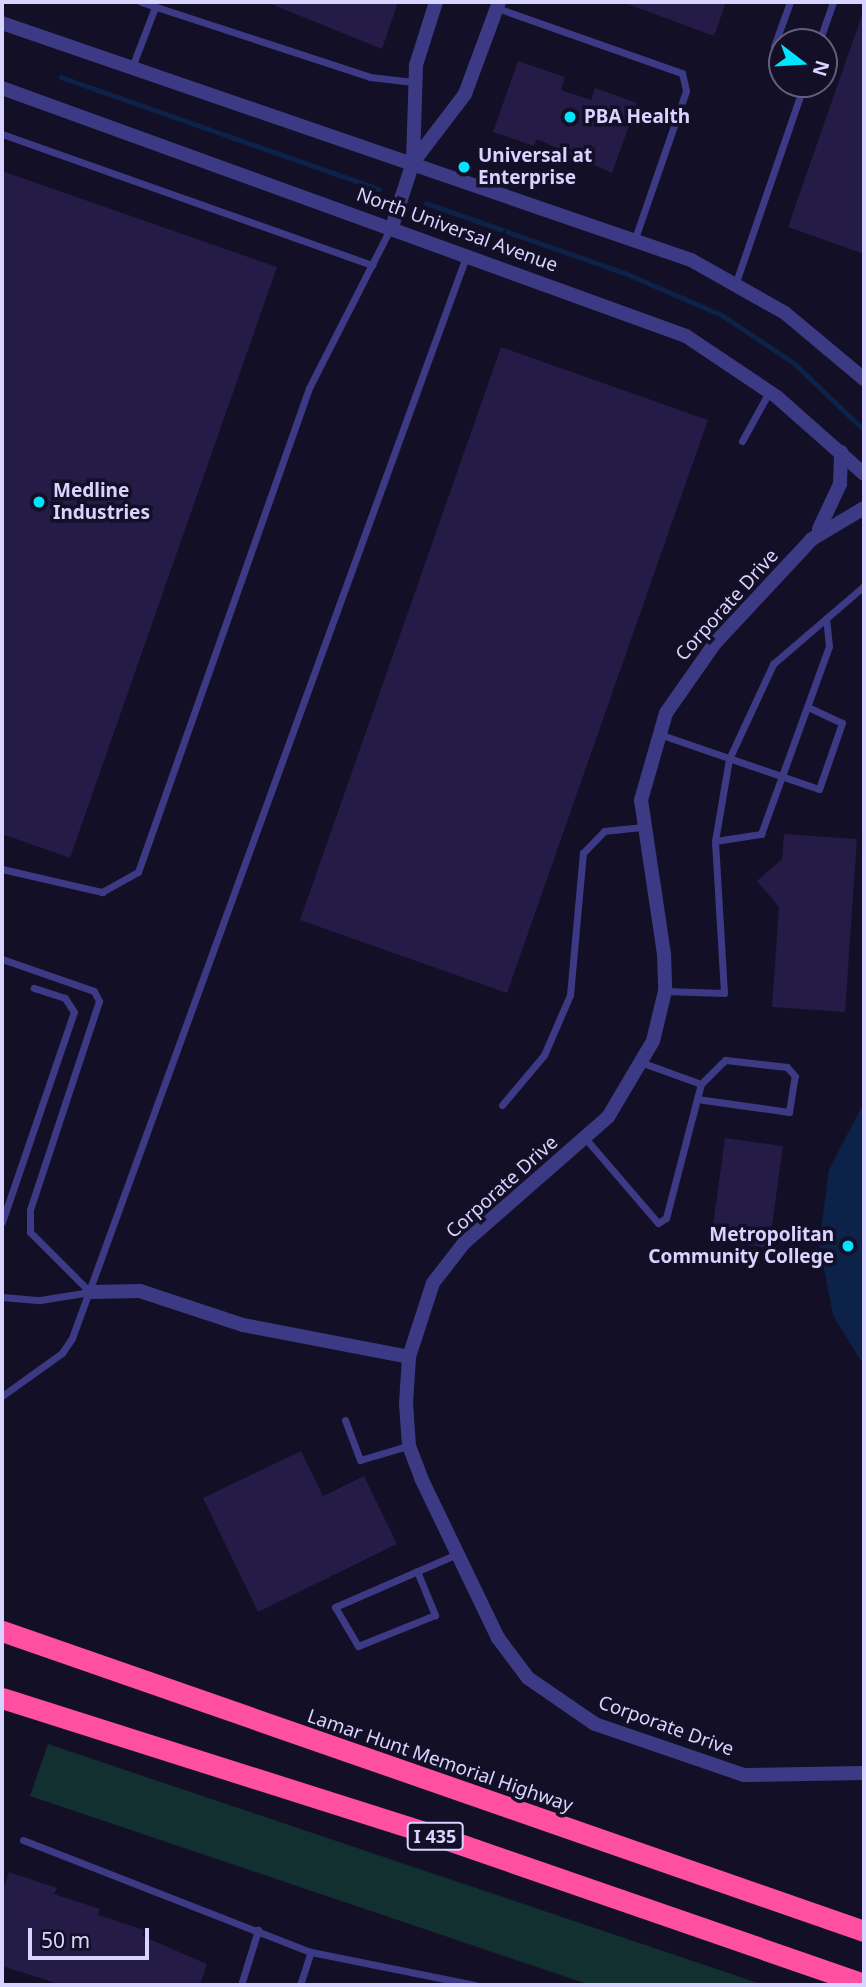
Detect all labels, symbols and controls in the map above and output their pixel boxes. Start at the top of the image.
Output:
north arrow [768,28,838,98]
text: N [806,57,836,80]
place label: PBA Health [584,106,690,128]
marker: PBA Health [562,109,578,125]
place label: Universal at Enterprise [478,145,592,189]
marker: Universal at Enterprise [456,159,472,175]
street label: North Universal Avenue [353,183,561,277]
place label: Medline Industries [53,480,150,524]
marker: Medline Industries [31,494,47,510]
street label: Corporate Drive [671,545,783,665]
street label: Corporate Drive [442,1131,562,1243]
place label: Metropolitan Community College [648,1224,834,1268]
marker: Metropolitan Community College [840,1238,856,1254]
street label: Corporate Drive [595,1691,737,1761]
street label: Lamar Hunt Memorial Highway [304,1705,576,1817]
road number: I 435 [405,1822,465,1850]
scale bar [32,1913,152,1957]
text: 50 m [41,1926,90,1954]

